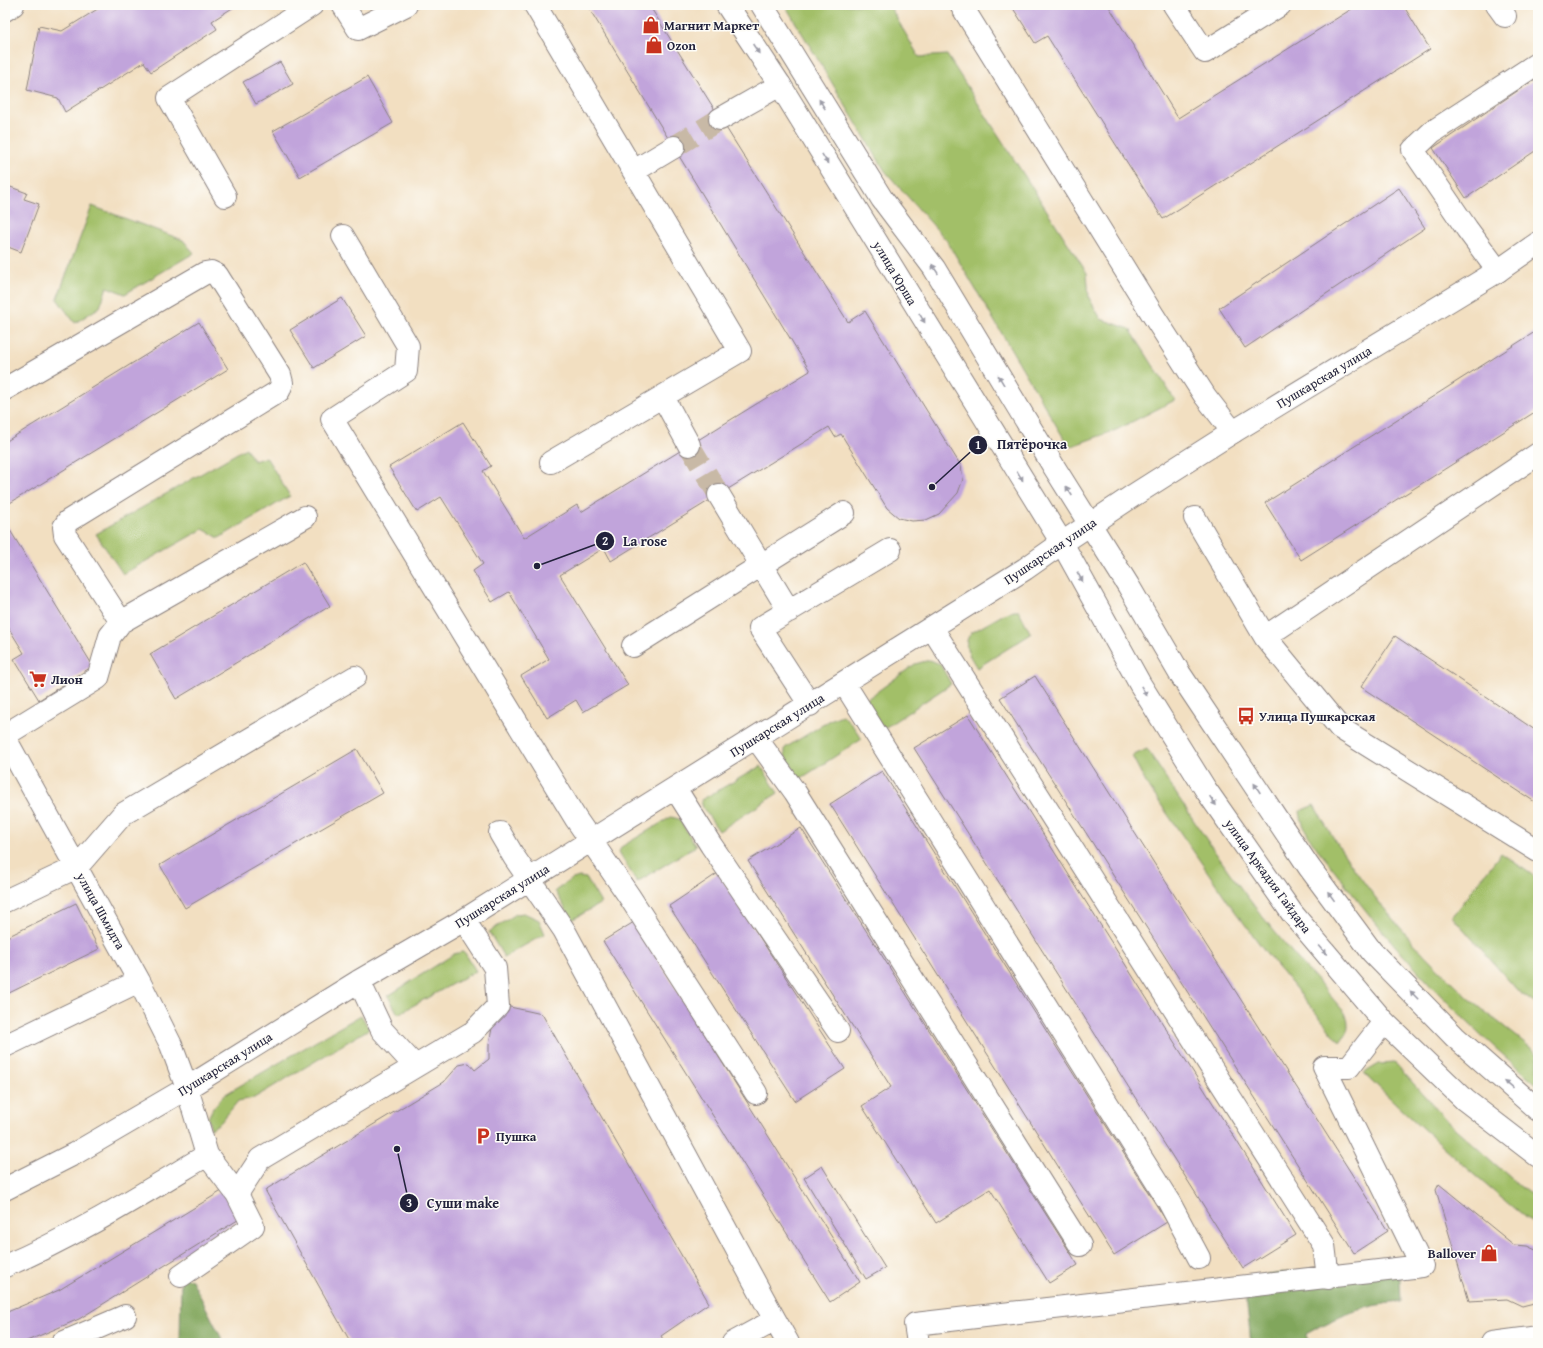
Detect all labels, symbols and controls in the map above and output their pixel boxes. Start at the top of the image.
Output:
shop icon: Магнит Маркет [641,15,661,35]
place label: Магнит Маркет [664,16,759,35]
shop icon: Ozon [644,35,664,55]
place label: Ozon [667,36,696,55]
one-way arrow [752,44,760,54]
one-way arrow [818,98,825,110]
one-way arrow [822,153,829,165]
street label: улица Юрша [868,236,922,309]
one-way arrow [931,263,938,275]
one-way arrow [919,312,926,324]
street label: Пушкарская улица [1273,341,1376,413]
one-way arrow [998,374,1005,386]
callout: Пятёрочка [968,432,1075,458]
text: Пятёрочка [997,434,1068,454]
text: 1 [975,436,981,453]
one-way arrow [1016,470,1023,482]
one-way arrow [1065,486,1073,496]
street label: Пушкарская улица [1000,512,1101,589]
callout: La rose [595,528,675,554]
text: La rose [623,531,667,551]
text: 2 [602,532,608,549]
one-way arrow [1077,571,1084,583]
supermarket icon: Лион [28,669,48,689]
place label: Лион [51,670,83,689]
one-way arrow [1140,686,1148,696]
street label: Пушкарская улица [726,688,829,762]
bus stop icon: Улица Пушкарская [1236,706,1256,726]
place label: Улица Пушкарская [1259,707,1375,726]
one-way arrow [1254,782,1261,794]
one-way arrow [1209,795,1217,806]
street label: улица Аркадия Гайдара [1220,814,1316,938]
street label: Пушкарская улица [451,859,554,933]
street label: улица Шмидта [72,868,130,954]
one-way arrow [1326,890,1335,901]
one-way arrow [1319,945,1328,956]
one-way arrow [1409,990,1419,1000]
street label: Пушкарская улица [174,1027,277,1101]
one-way arrow [1503,1079,1514,1088]
parking icon: Пушка [473,1126,493,1146]
place label: Пушка [496,1127,537,1146]
callout: Суши make [399,1190,507,1216]
text: Суши make [427,1193,499,1213]
text: 3 [406,1194,412,1211]
shop icon: Ballover [1479,1243,1499,1263]
place label: Ballover [1428,1244,1476,1263]

